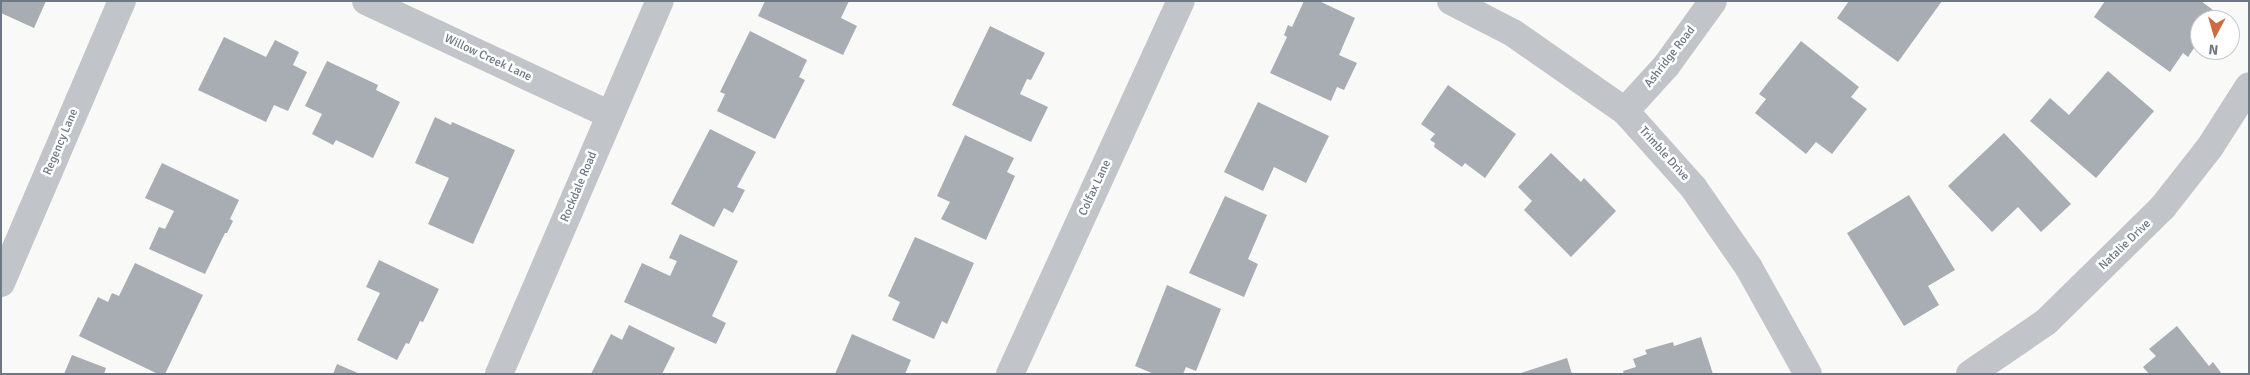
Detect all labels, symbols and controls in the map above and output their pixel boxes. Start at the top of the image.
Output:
north arrow [2190,10,2240,60]
street label: Ashridge Road [1642,23,1698,91]
street label: Willow Creek Lane [442,31,534,85]
text: N [2208,40,2219,58]
street label: Regency Lane [41,107,81,177]
street label: Trimble Drive [1636,124,1692,184]
street label: Rockdale Road [558,150,600,224]
street label: Colfax Lane [1076,158,1114,218]
street label: Natalie Drive [2096,217,2154,273]

